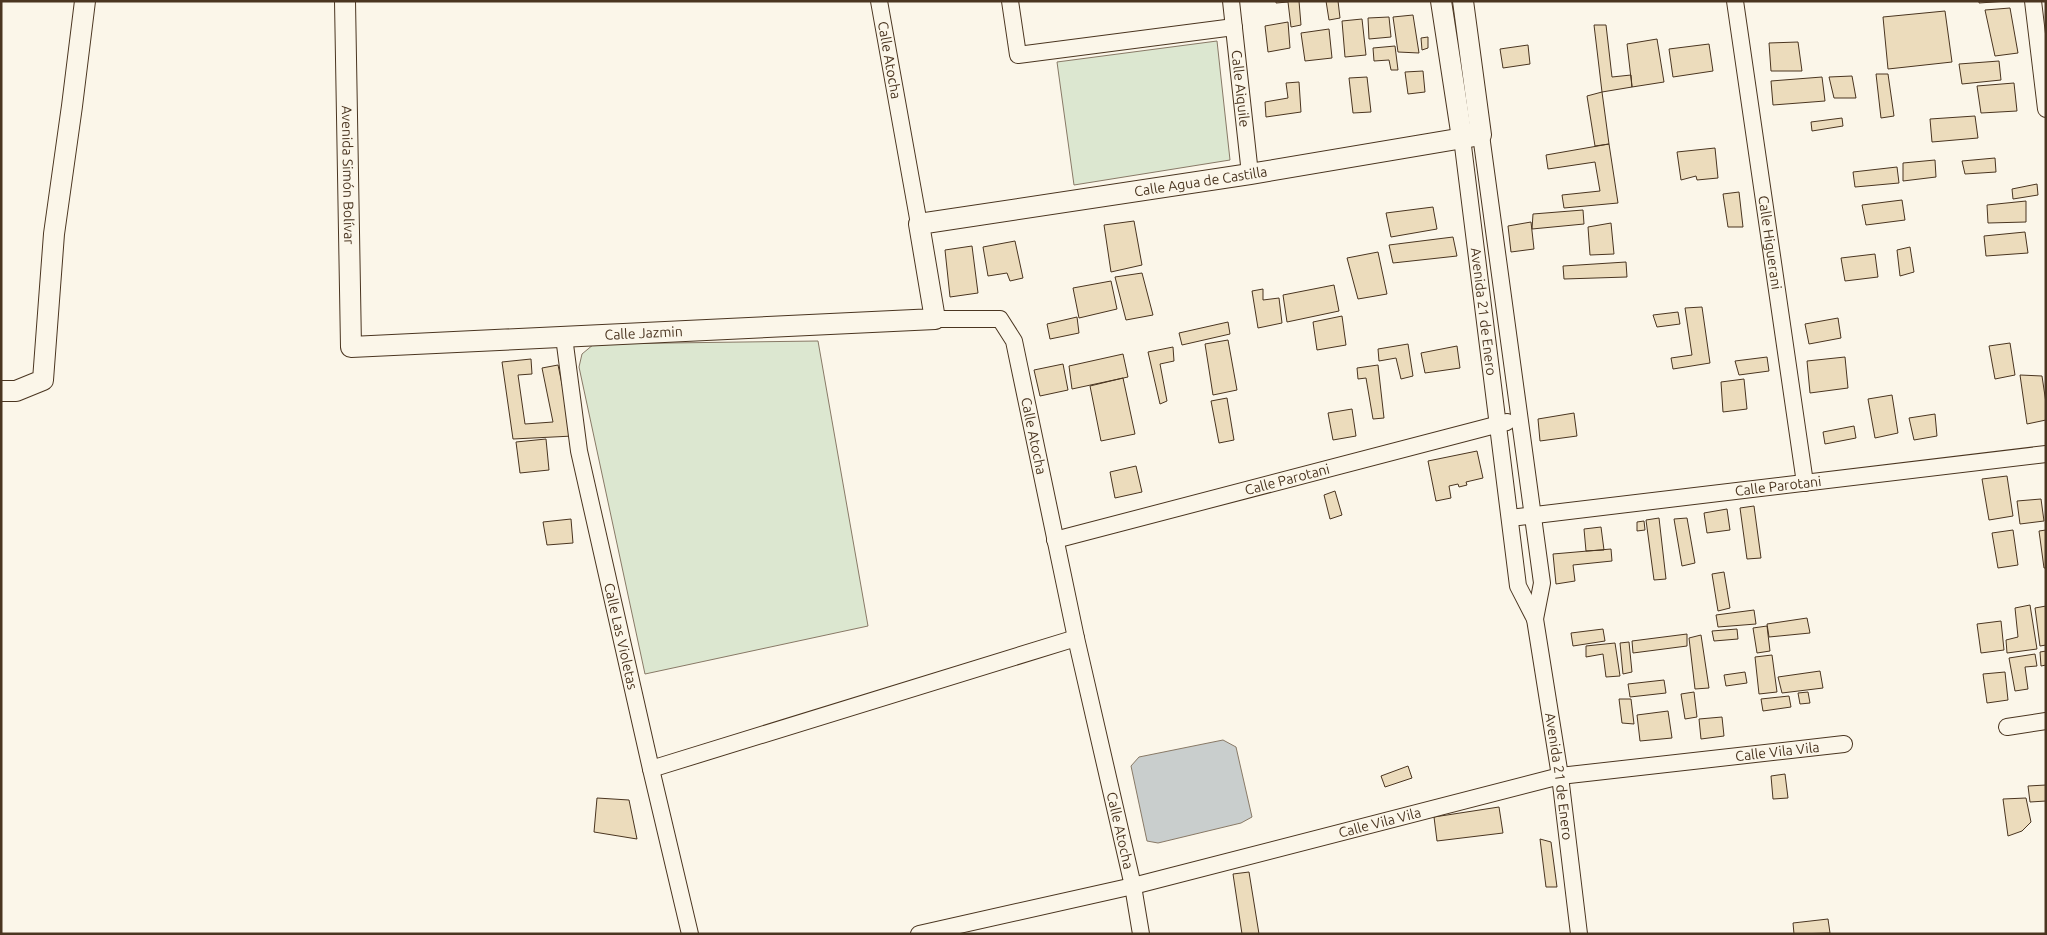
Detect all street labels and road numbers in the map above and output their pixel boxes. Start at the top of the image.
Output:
street label: Calle Atocha [875,20,904,100]
street label: Calle Aiquile [1228,49,1253,128]
street label: Avenida Simón Bolívar [339,105,357,245]
street label: Calle Agua de Castilla [1133,163,1268,199]
street label: Calle Higuerani [1755,194,1785,291]
street label: Avenida 21 de Enero [1468,247,1500,377]
street label: Calle Jazmin [604,323,683,343]
street label: Calle Atocha [1018,396,1050,476]
street label: Calle Parotani [1243,461,1331,498]
street label: Calle Parotani [1734,473,1822,499]
street label: Calle Las Violetas [601,581,641,691]
street label: Avenida 21 de Enero [1542,711,1576,841]
street label: Calle Vila Vila [1734,739,1820,764]
street label: Calle Atocha [1104,790,1137,871]
street label: Calle Vila Vila [1337,804,1423,841]

